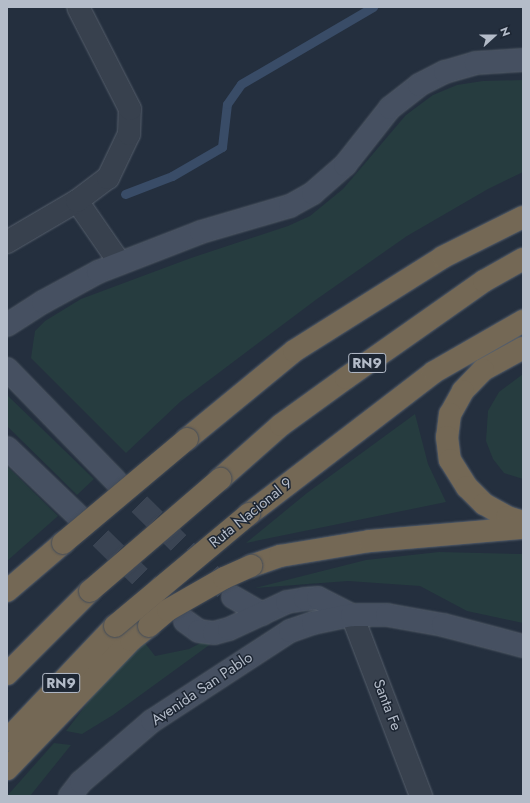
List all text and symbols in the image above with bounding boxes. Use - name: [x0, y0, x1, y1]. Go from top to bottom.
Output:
- north arrow: [474, 16, 514, 56]
- text: N: [496, 25, 514, 39]
- road number: RN9: [348, 351, 386, 375]
- street label: Ruta Nacional 9: [206, 474, 296, 552]
- street label: Avenida San Pablo: [148, 648, 256, 730]
- road number: RN9: [42, 671, 80, 695]
- street label: Santa Fe: [369, 677, 405, 733]

